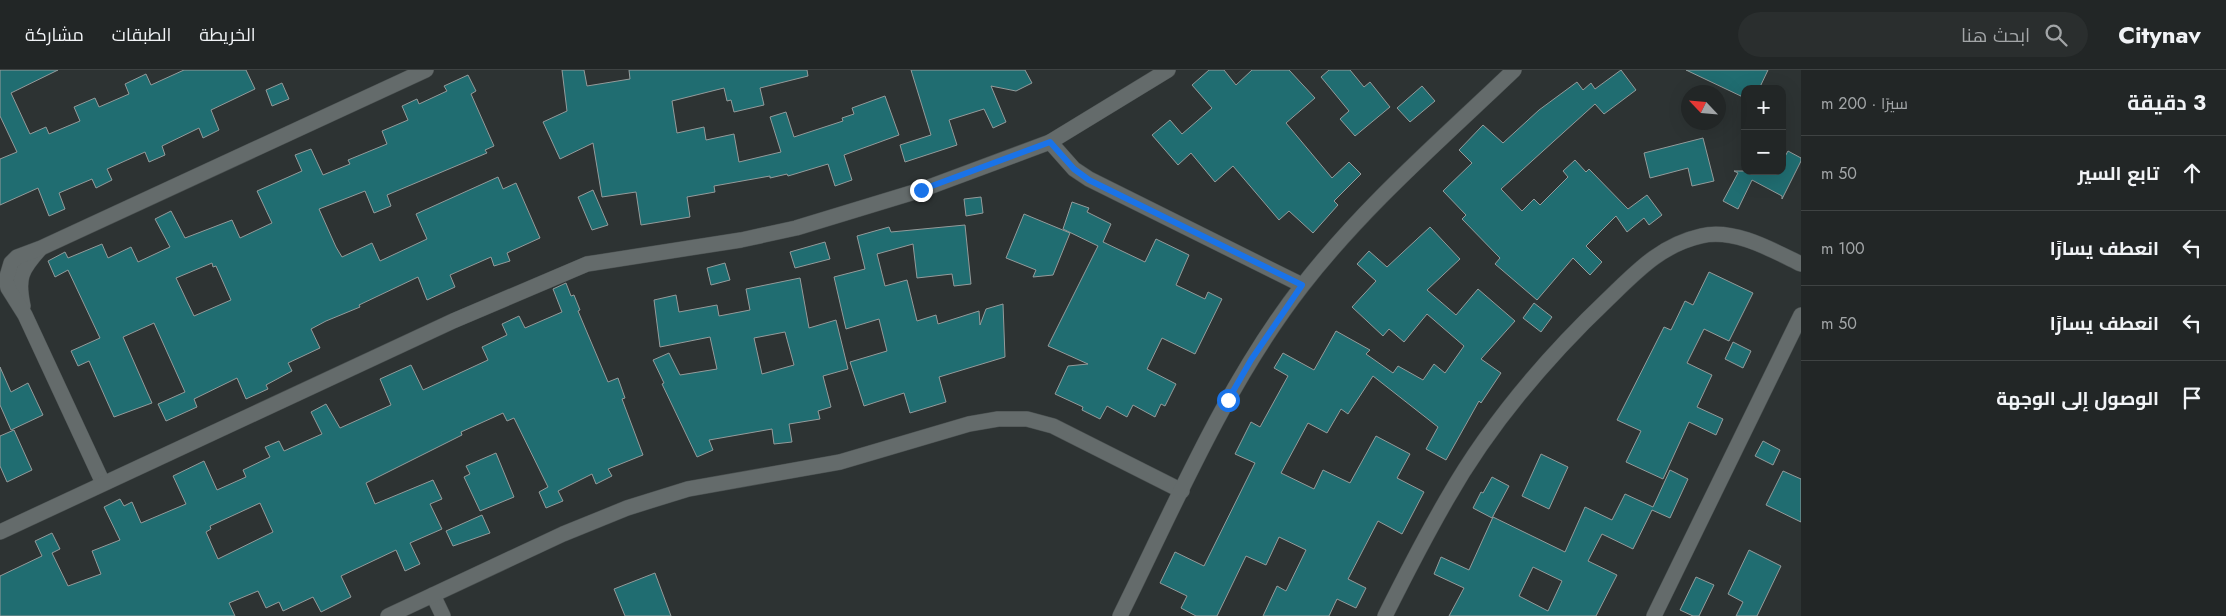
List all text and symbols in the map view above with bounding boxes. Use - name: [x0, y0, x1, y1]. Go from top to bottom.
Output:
- search box: [1738, 12, 2088, 57]
- text: Citynav: [2118, 17, 2201, 52]
- icon: search: [2042, 21, 2070, 49]
- text: مشاركة: [25, 22, 84, 48]
- text: الطبقات: [112, 22, 171, 48]
- text: الخريطة: [199, 22, 256, 48]
- text: ابحث هنا: [1961, 22, 2030, 49]
- north arrow: [1681, 85, 1726, 130]
- map controls: [1741, 85, 1786, 175]
- button: +: [1741, 85, 1786, 130]
- text: 3 دقيقة: [2127, 88, 2206, 118]
- text: سيرًا · 200 m: [1821, 92, 1908, 115]
- button: −: [1741, 130, 1786, 175]
- icon: ahead: [2178, 159, 2206, 187]
- text: تابع السير: [2078, 160, 2159, 187]
- text: 50 m: [1821, 162, 1857, 185]
- route end: [910, 179, 933, 202]
- icon: left: [2178, 234, 2206, 262]
- text: انعطف يسارًا: [2050, 235, 2159, 262]
- text: 100 m: [1821, 237, 1865, 260]
- icon: left: [2178, 309, 2206, 337]
- text: انعطف يسارًا: [2050, 310, 2159, 337]
- text: 50 m: [1821, 312, 1857, 335]
- icon: arrive: [2178, 384, 2206, 412]
- text: الوصول إلى الوجهة: [1996, 385, 2159, 412]
- route start: [1217, 389, 1240, 412]

